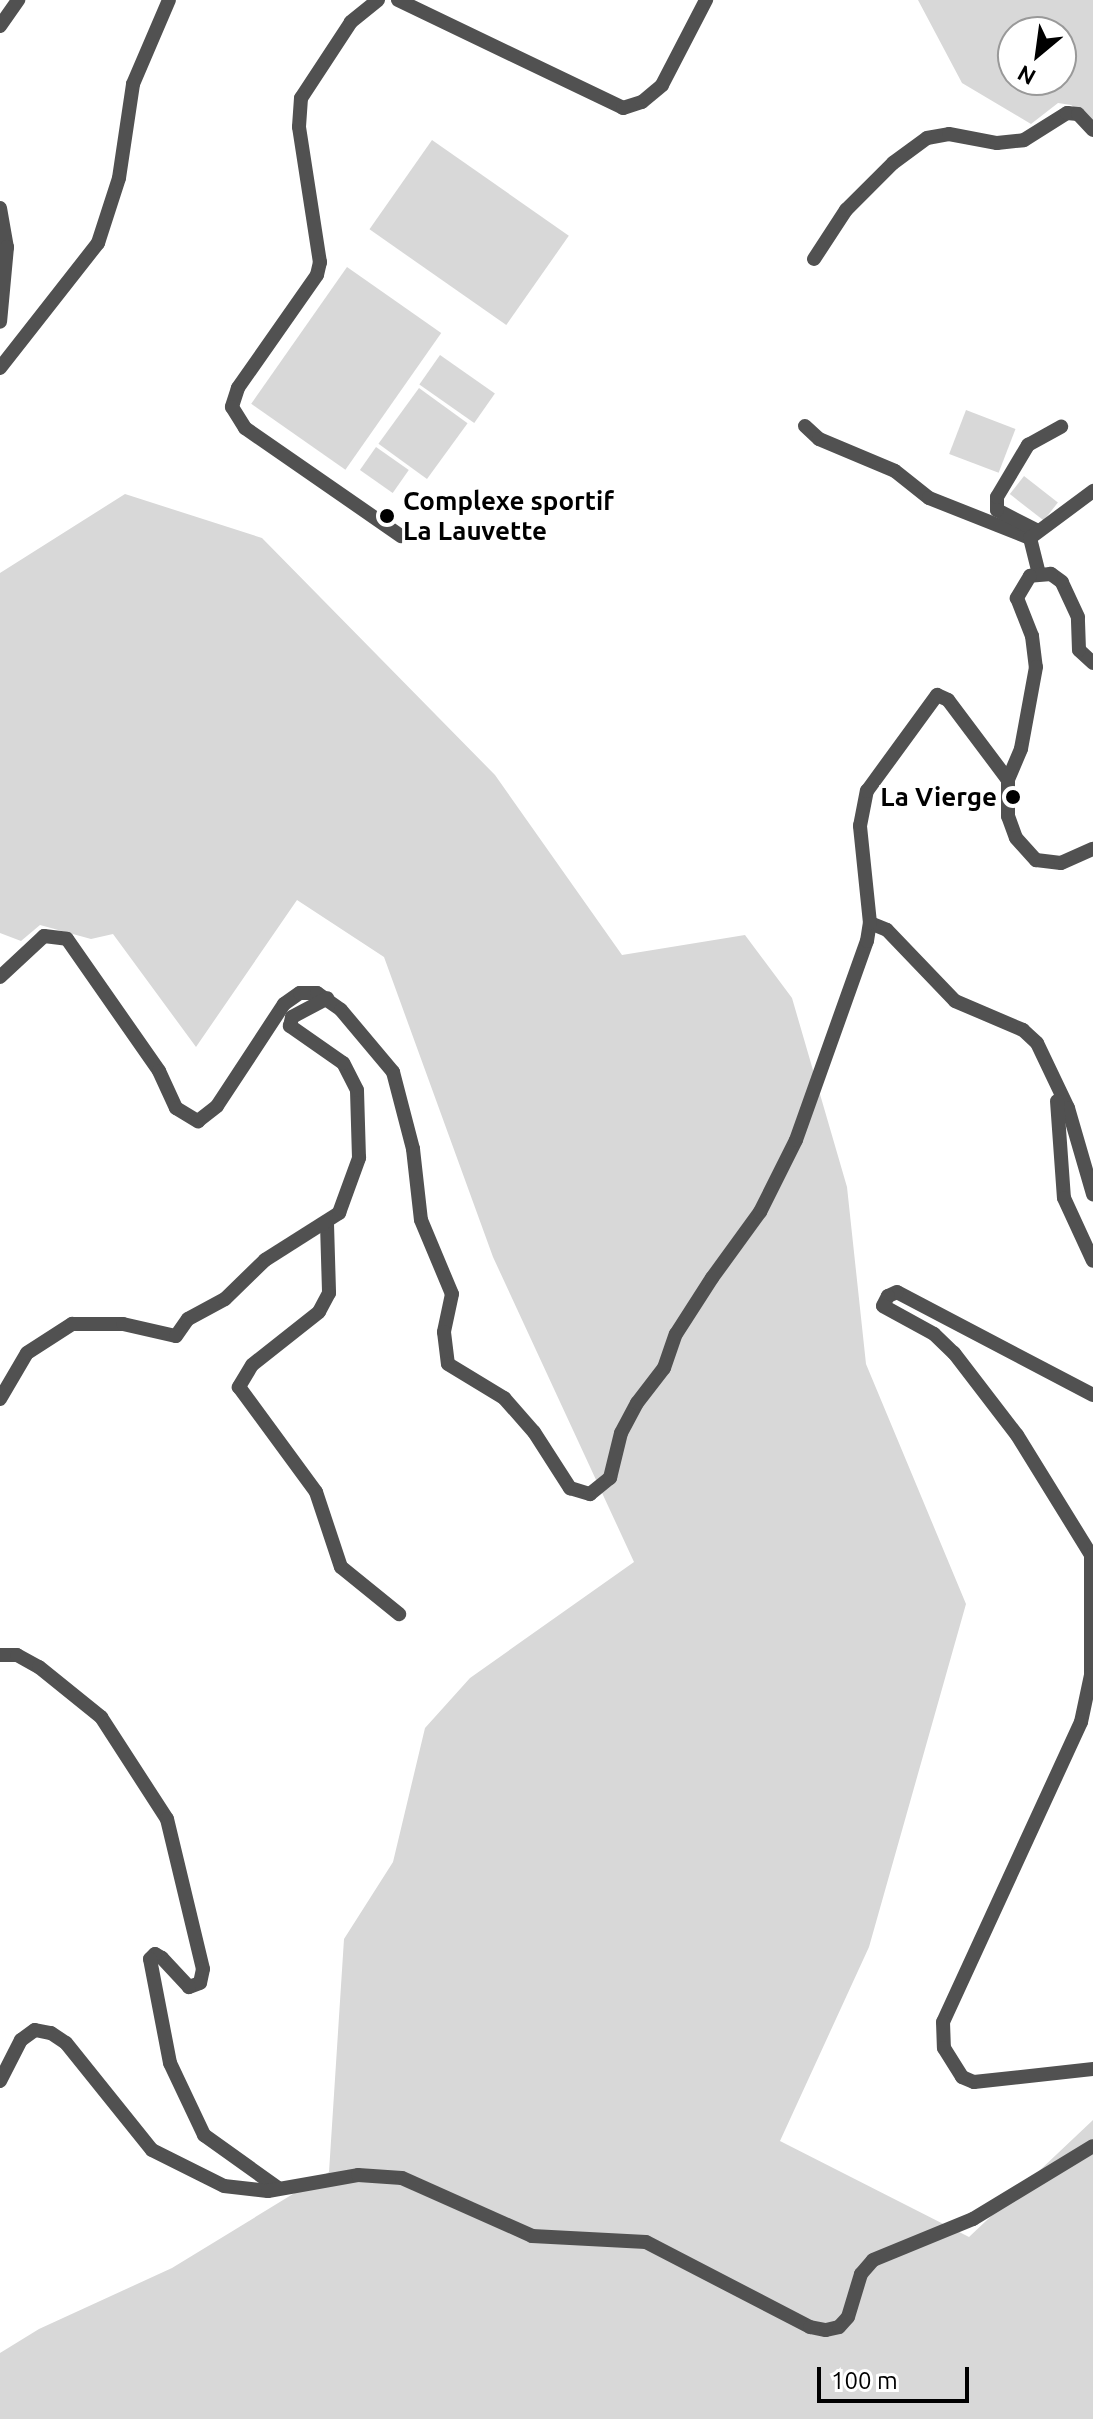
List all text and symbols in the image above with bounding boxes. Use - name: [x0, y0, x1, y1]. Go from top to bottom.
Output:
- north arrow: [997, 16, 1077, 96]
- text: N: [1013, 61, 1039, 91]
- place label: Complexe sportif La Lauvette: [403, 485, 614, 546]
- marker: Complexe sportif La Lauvette: [378, 507, 396, 525]
- place label: La Vierge: [880, 781, 997, 813]
- marker: La Vierge: [1004, 788, 1022, 806]
- scale bar: [821, 2351, 973, 2401]
- text: 100 m: [831, 2367, 898, 2394]

